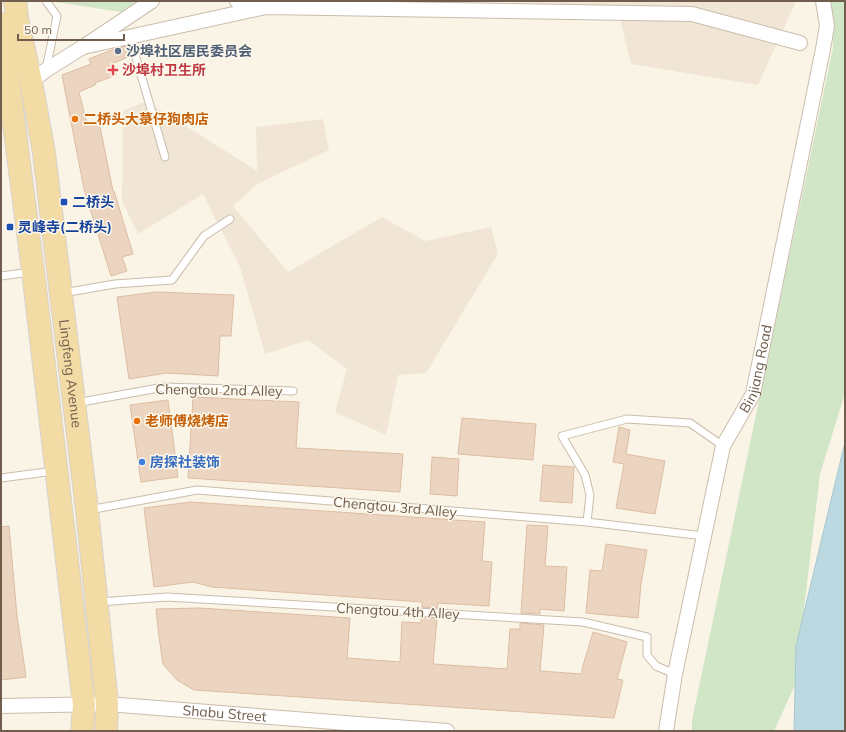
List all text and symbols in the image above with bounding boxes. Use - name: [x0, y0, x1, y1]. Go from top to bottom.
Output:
- scale bar: [18, 16, 124, 42]
- text: 50 m: [24, 22, 52, 37]
- place label: 沙埠社区居民委员会: [126, 42, 252, 60]
- marker: 沙埠社区居民委员会: [113, 46, 123, 56]
- place label: 沙埠村卫生所: [122, 61, 206, 79]
- marker: 沙埠村卫生所: [107, 64, 119, 76]
- place label: 二桥头大菉仔狗肉店: [83, 110, 209, 128]
- marker: 二桥头大菉仔狗肉店: [70, 114, 80, 124]
- place label: 二桥头: [72, 193, 114, 211]
- marker: 二桥头: [59, 197, 69, 207]
- place label: 灵峰寺(二桥头): [18, 218, 112, 236]
- marker: 灵峰寺(二桥头): [5, 222, 15, 232]
- street label: Lingfeng Avenue: [55, 318, 86, 429]
- street label: Binjiang Road: [735, 323, 776, 416]
- street label: Chengtou 2nd Alley: [155, 380, 283, 400]
- place label: 老师傅烧烤店: [145, 412, 229, 430]
- marker: 老师傅烧烤店: [132, 416, 142, 426]
- place label: 房探社装饰: [150, 453, 220, 471]
- marker: 房探社装饰: [137, 457, 147, 467]
- street label: Chengtou 3rd Alley: [332, 493, 458, 521]
- street label: Chengtou 4th Alley: [336, 599, 461, 623]
- street label: Shabu Street: [182, 701, 267, 726]

